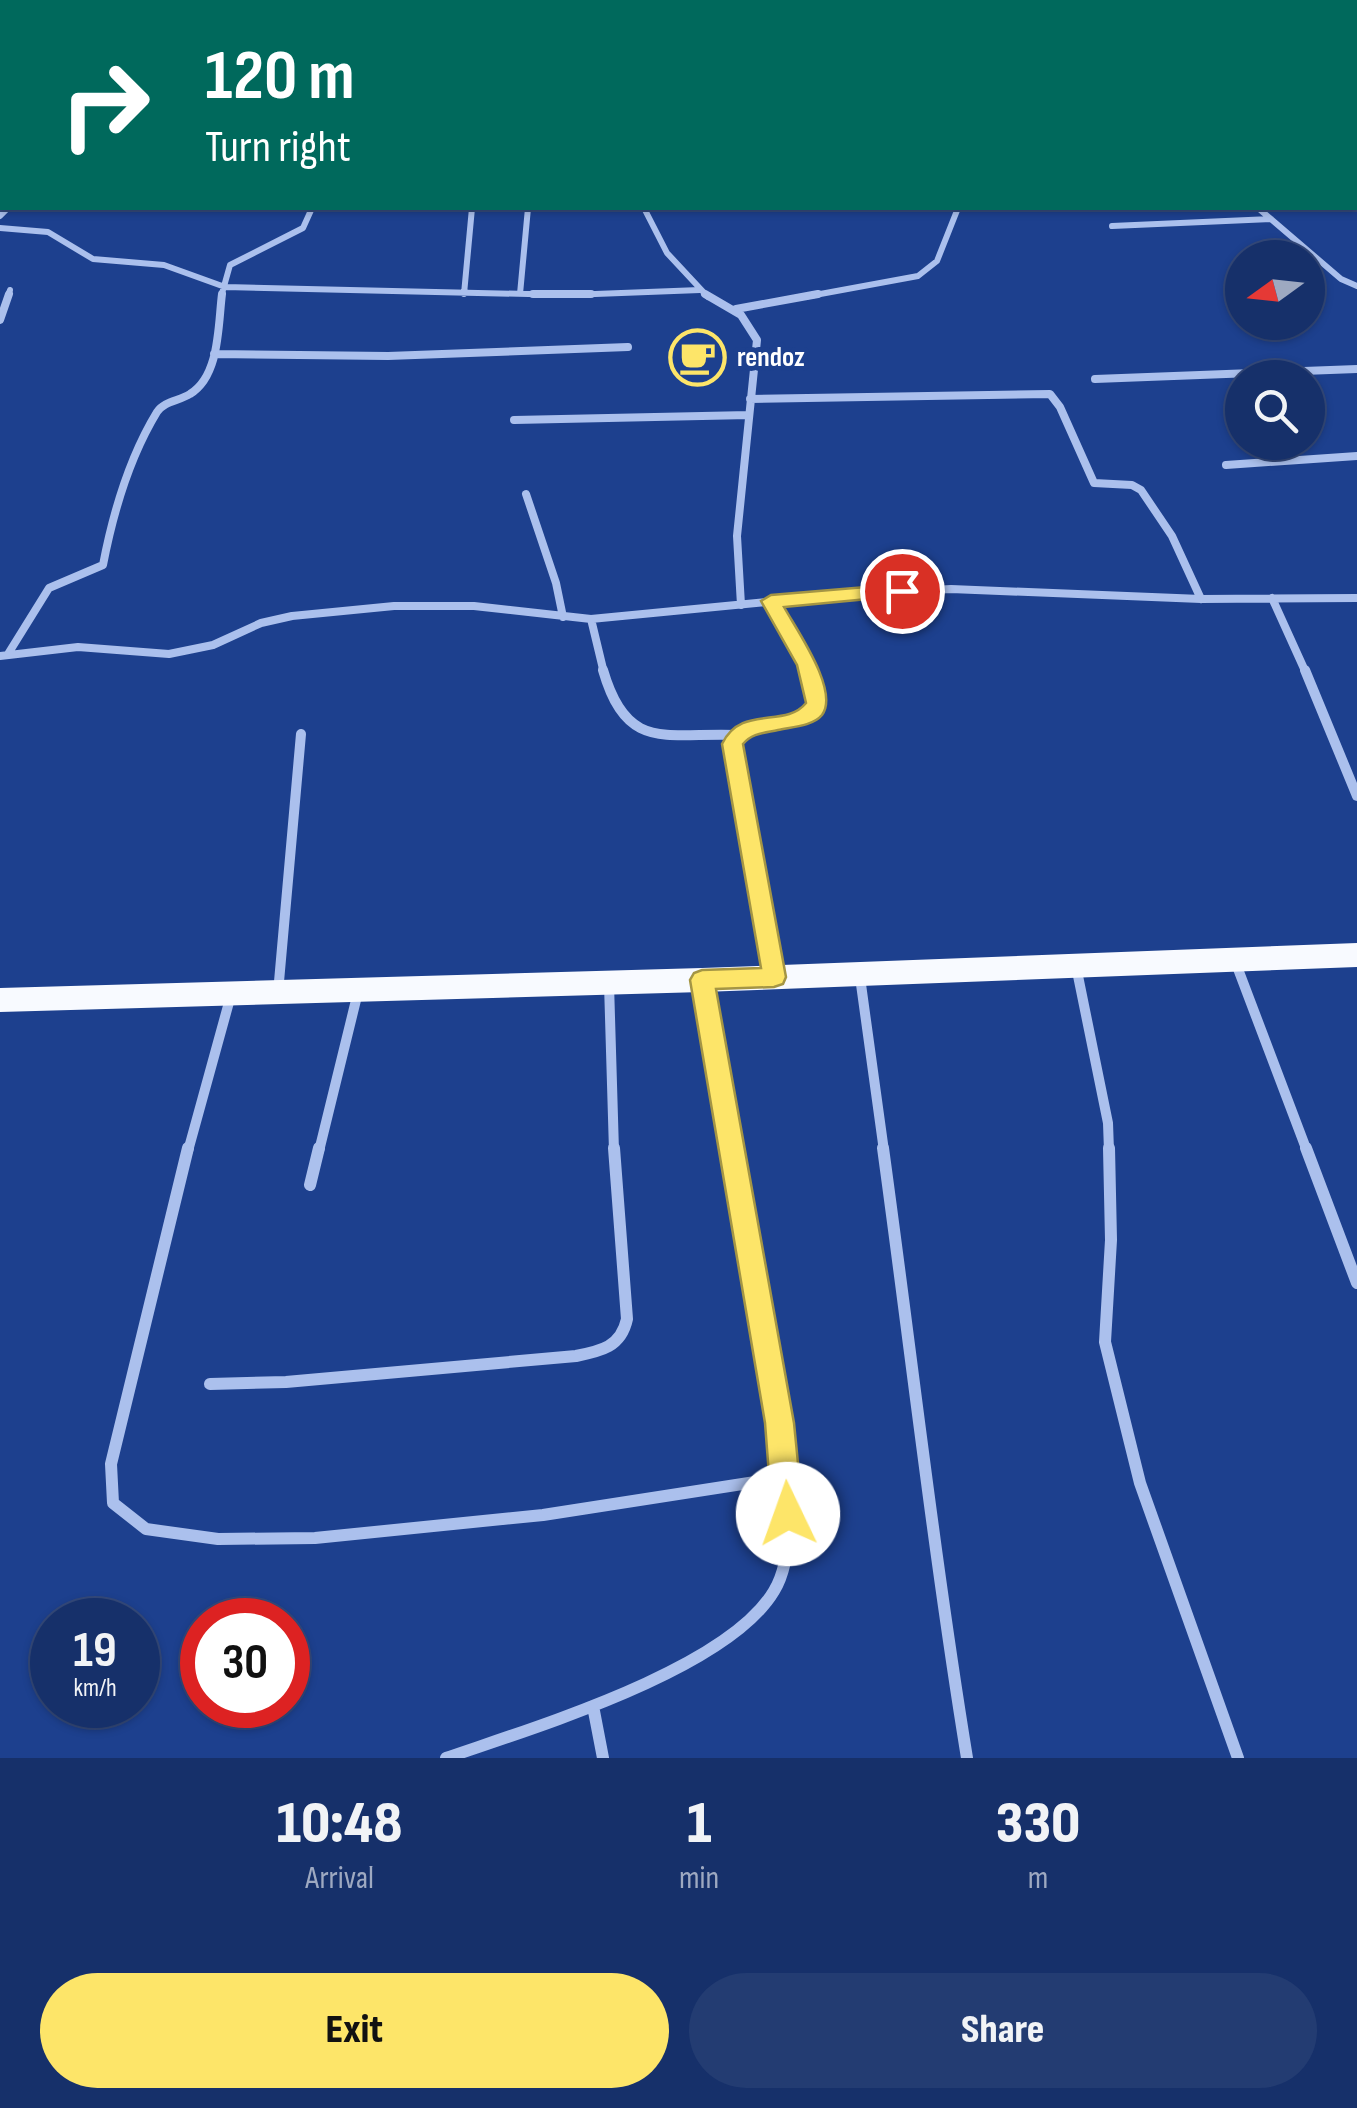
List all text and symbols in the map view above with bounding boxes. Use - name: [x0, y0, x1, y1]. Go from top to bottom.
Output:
- text: 120 m: [205, 35, 355, 119]
- icon: right: [40, 40, 170, 170]
- text: Turn right: [205, 120, 351, 175]
- north arrow: [1225, 240, 1325, 340]
- map controls: [1225, 240, 1325, 460]
- cafe icon: rendoz: [668, 327, 728, 387]
- place label: rendoz: [737, 341, 805, 374]
- button: search: [1225, 360, 1325, 460]
- pin: [860, 549, 945, 634]
- icon: arrive: [875, 564, 930, 619]
- position arrow: [736, 1462, 840, 1566]
- speed limit sign: 30: [180, 1598, 310, 1728]
- text: 19: [73, 1621, 117, 1681]
- text: km/h: [73, 1673, 117, 1704]
- text: 10:48: [276, 1788, 403, 1860]
- text: 1: [687, 1788, 711, 1860]
- text: 330: [996, 1788, 1081, 1860]
- text: Arrival: [305, 1859, 374, 1898]
- text: min: [679, 1859, 719, 1898]
- text: m: [1028, 1859, 1048, 1898]
- button: Exit: [40, 1973, 669, 2088]
- button: Share: [689, 1973, 1317, 2088]

